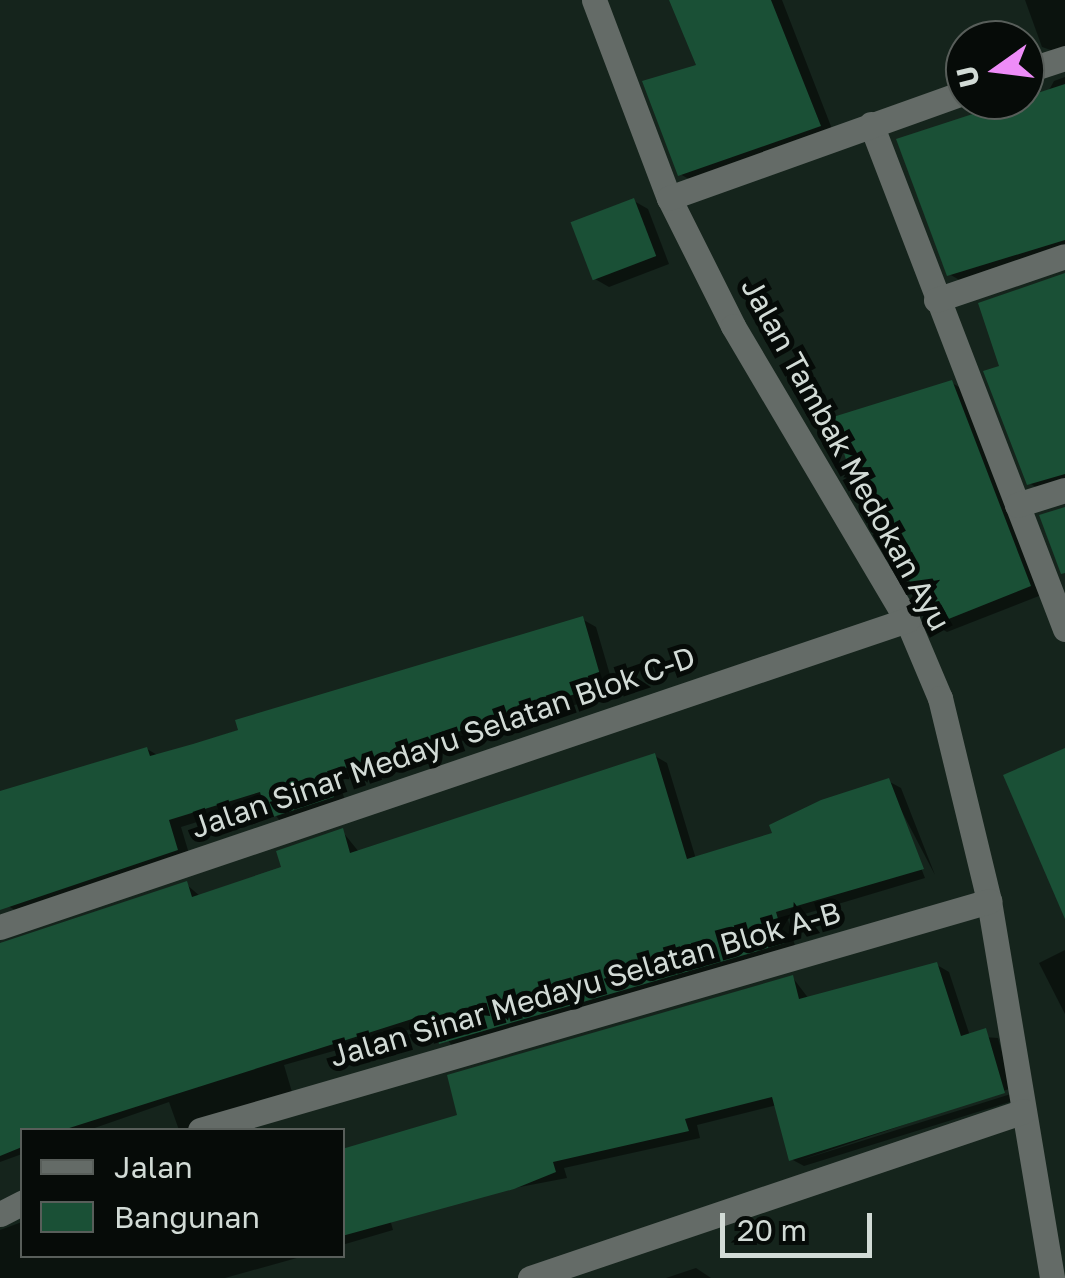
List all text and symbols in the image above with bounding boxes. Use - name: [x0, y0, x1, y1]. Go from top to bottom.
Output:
- north arrow: [945, 20, 1045, 120]
- text: U: [949, 63, 986, 91]
- street label: Jalan Tambak Medokan Ayu: [734, 271, 958, 637]
- street label: Jalan Sinar Medayu Selatan Blok C-D: [186, 639, 700, 845]
- street label: Jalan Sinar Medayu Selatan Blok A-B: [326, 894, 844, 1074]
- legend: [20, 1128, 345, 1258]
- text: Jalan: [114, 1149, 193, 1185]
- scale bar: [725, 1193, 878, 1255]
- text: Bangunan: [114, 1199, 260, 1235]
- text: 20 m: [737, 1212, 807, 1248]

